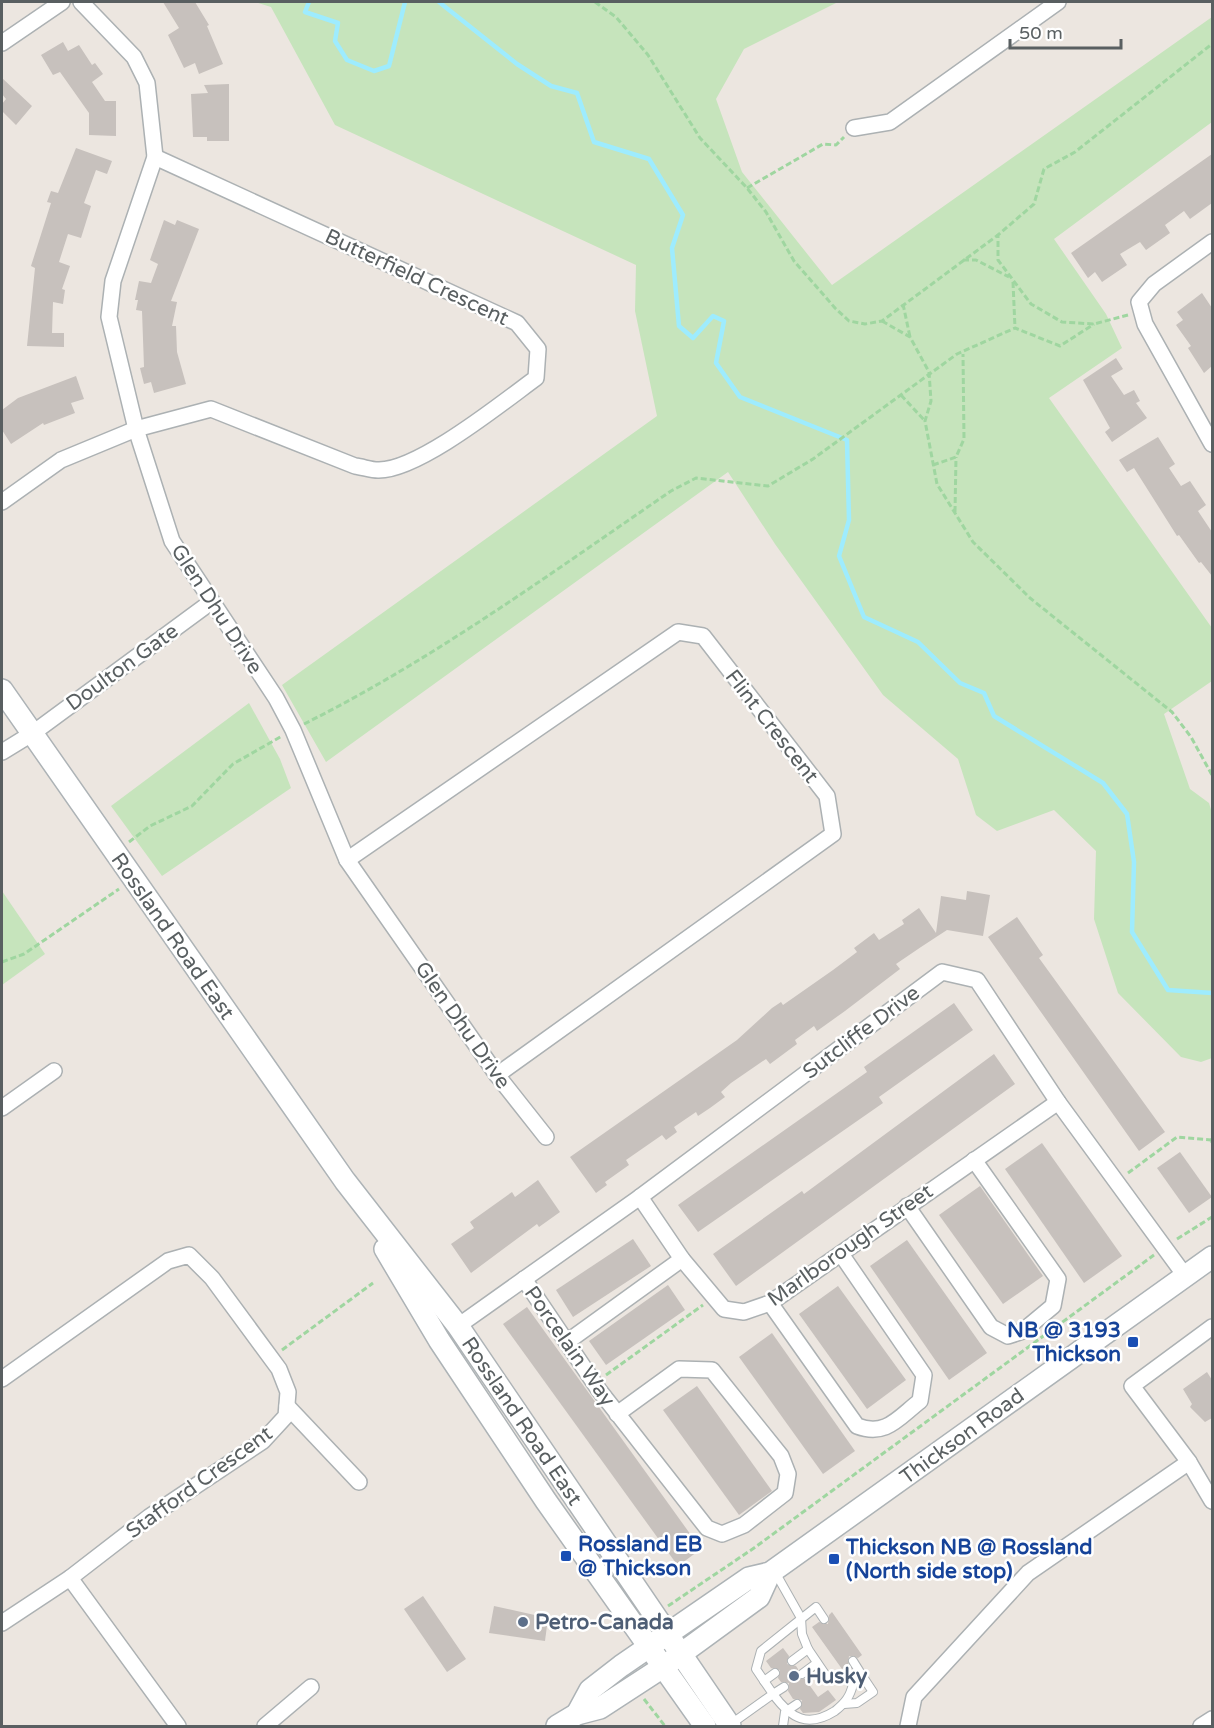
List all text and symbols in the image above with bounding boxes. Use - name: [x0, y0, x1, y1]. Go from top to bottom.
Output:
- scale bar: [1010, 12, 1121, 50]
- text: 50 m: [1019, 22, 1063, 44]
- street label: Butterfield Crescent: [321, 224, 513, 331]
- street label: Glen Dhu Drive: [165, 540, 268, 679]
- street label: Doulton Gate: [61, 618, 183, 716]
- street label: Flint Crescent: [720, 665, 824, 788]
- street label: Rossland Road East: [106, 848, 240, 1024]
- street label: Glen Dhu Drive: [409, 957, 516, 1094]
- street label: Sutcliffe Drive: [798, 980, 925, 1084]
- street label: Marlborough Street: [763, 1179, 938, 1312]
- street label: Porcelain Way: [519, 1281, 620, 1411]
- place label: NB @ 3193 Thickson: [1007, 1318, 1121, 1367]
- street label: Rossland Road East: [456, 1332, 587, 1510]
- marker: NB @ 3193 Thickson: [1126, 1335, 1140, 1349]
- street label: Thickson Road: [895, 1383, 1029, 1490]
- street label: Stafford Crescent: [121, 1421, 277, 1544]
- place label: Rossland EB @ Thickson: [578, 1532, 702, 1581]
- place label: Thickson NB @ Rossland (North side stop): [845, 1535, 1092, 1584]
- marker: Rossland EB @ Thickson: [559, 1549, 573, 1563]
- marker: Thickson NB @ Rossland (North side stop): [827, 1552, 841, 1566]
- place label: Petro-Canada: [535, 1610, 674, 1635]
- marker: Petro-Canada: [516, 1615, 530, 1629]
- place label: Husky: [806, 1664, 868, 1689]
- marker: Husky: [787, 1669, 801, 1683]

